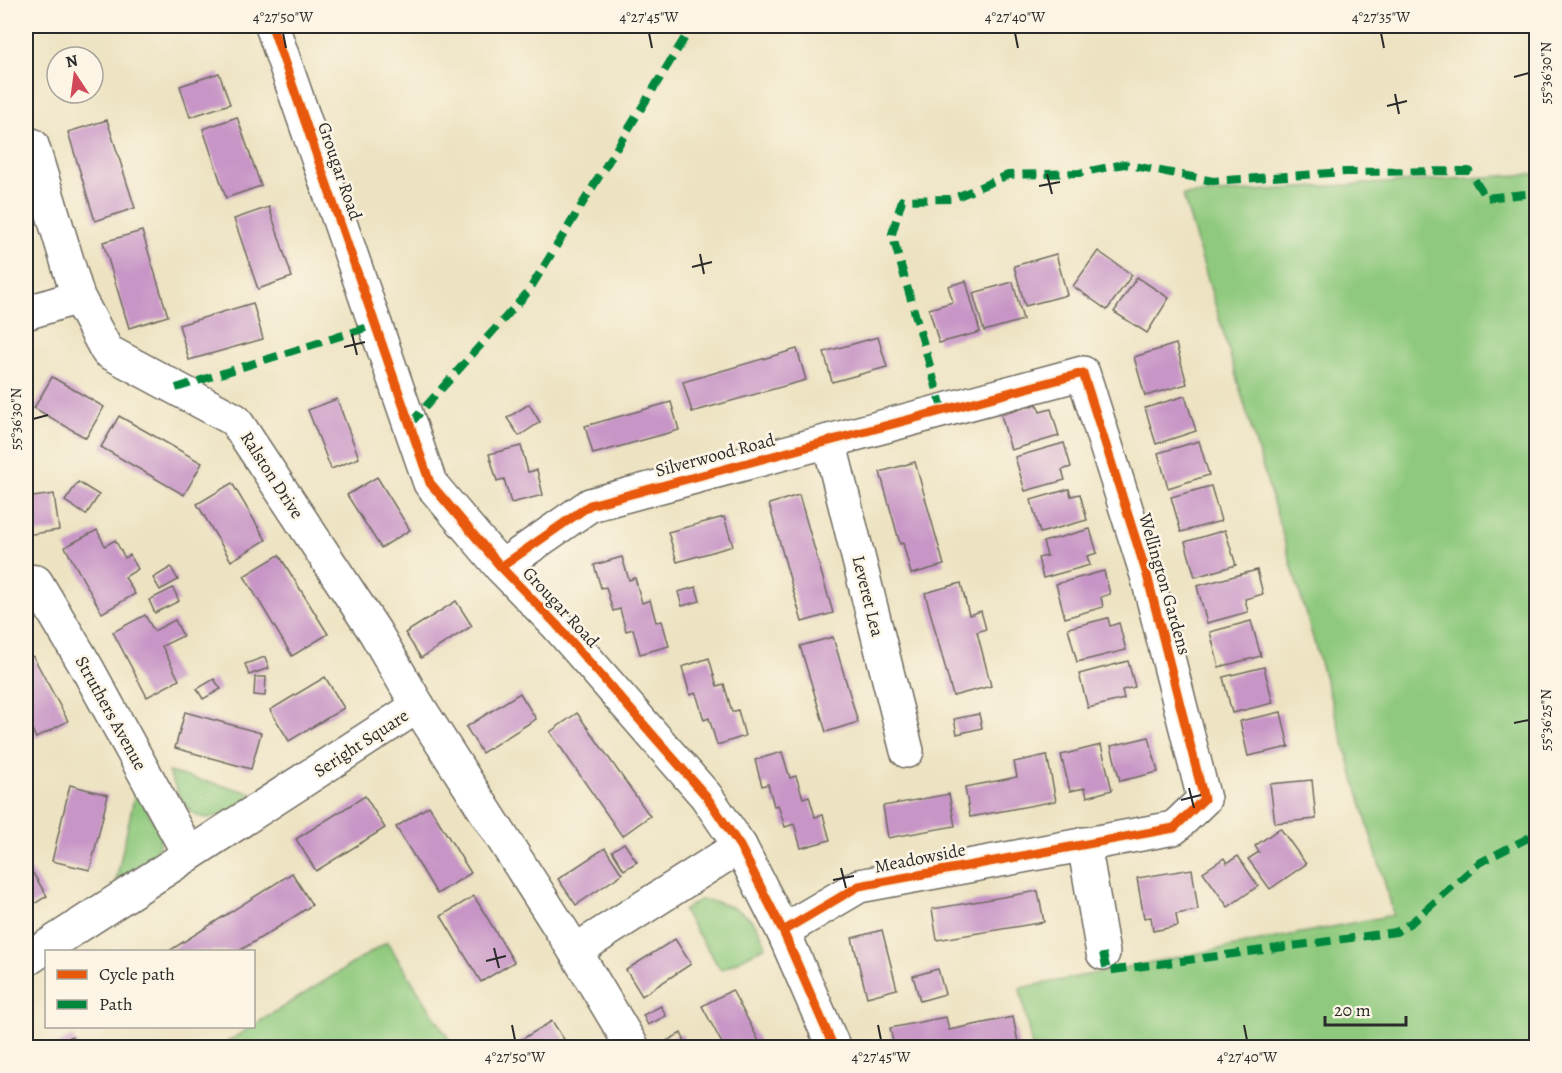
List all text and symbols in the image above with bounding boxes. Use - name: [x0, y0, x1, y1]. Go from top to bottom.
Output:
- text: 4°27'50"W: [253, 7, 313, 27]
- text: 4°27'45"W: [619, 7, 679, 27]
- text: 4°27'40"W: [985, 7, 1045, 27]
- text: 4°27'35"W: [1352, 7, 1410, 27]
- text: 55°36'30"N: [1536, 41, 1556, 104]
- north arrow: [45, 45, 105, 105]
- text: N: [64, 49, 80, 73]
- street label: Grougar Road: [312, 119, 368, 224]
- text: 55°36'30"N: [6, 387, 26, 450]
- street label: Ralston Drive: [235, 427, 309, 523]
- street label: Silverwood Road: [653, 427, 778, 482]
- street label: Wellington Gardens: [1133, 509, 1197, 658]
- street label: Leveret Lea: [846, 553, 890, 640]
- street label: Grougar Road: [517, 561, 605, 653]
- street label: Struthers Avenue: [70, 652, 152, 774]
- text: 55°36'25"N: [1536, 689, 1556, 751]
- street label: Seright Square: [309, 703, 413, 783]
- street label: Meadowside: [872, 837, 968, 879]
- legend: [45, 950, 255, 1028]
- text: Cycle path: [99, 962, 175, 986]
- scale bar: [1325, 989, 1406, 1027]
- text: Path: [99, 992, 133, 1016]
- text: 20 m: [1334, 998, 1371, 1022]
- text: 4°27'50"W: [485, 1047, 545, 1067]
- text: 4°27'45"W: [851, 1047, 911, 1067]
- text: 4°27'40"W: [1217, 1047, 1277, 1067]

